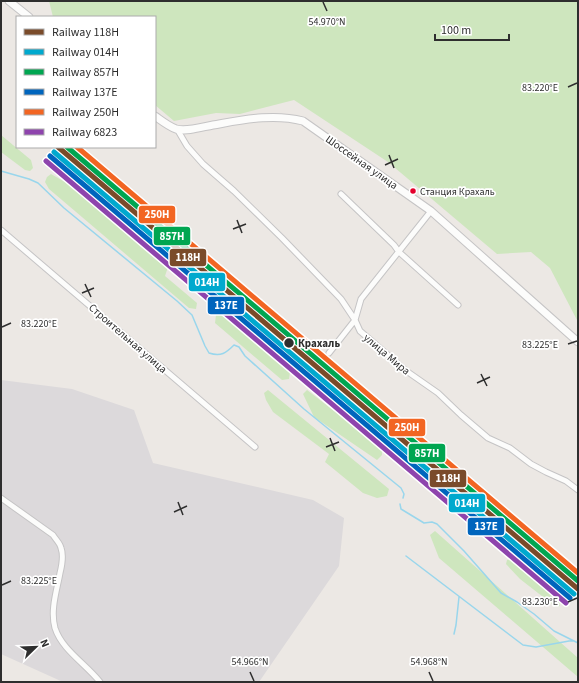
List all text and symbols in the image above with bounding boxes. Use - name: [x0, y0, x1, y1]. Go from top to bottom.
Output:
- text: 54.970°N: [308, 15, 346, 29]
- legend: [16, 16, 156, 148]
- scale bar: [435, 16, 509, 42]
- text: 100 m: [441, 22, 471, 39]
- text: Railway 118Н: [52, 24, 119, 41]
- text: Railway 014Н: [52, 44, 119, 61]
- text: Railway 857Н: [52, 64, 119, 81]
- text: 83.220°E: [522, 81, 558, 95]
- text: Railway 137Е: [52, 84, 118, 101]
- text: Railway 250Н: [52, 104, 119, 121]
- text: Railway 6823: [52, 124, 117, 141]
- street label: Шоссейная улица: [322, 132, 401, 193]
- place label: Станция Крахаль: [420, 185, 495, 199]
- marker: Станция Крахаль: [408, 186, 418, 196]
- line badge: 250Н: [138, 205, 176, 224]
- text: 250Н: [145, 207, 169, 222]
- line badge: 857Н: [153, 226, 191, 246]
- text: 857Н: [160, 229, 184, 244]
- line badge: 118Н: [169, 248, 207, 267]
- text: 118Н: [176, 250, 200, 265]
- line badge: 014Н: [188, 272, 226, 292]
- text: 014Н: [195, 275, 219, 290]
- line badge: 137Е: [207, 296, 245, 315]
- text: 137Е: [214, 298, 238, 313]
- street label: Строительная улица: [85, 300, 170, 377]
- text: 83.220°E: [21, 317, 57, 331]
- street label: улица Мира: [360, 330, 413, 378]
- marker: Крахаль: [282, 336, 296, 350]
- place label: Крахаль: [298, 336, 340, 351]
- text: 83.225°E: [522, 338, 558, 352]
- line badge: 250Н: [388, 418, 426, 437]
- text: 250Н: [395, 420, 419, 435]
- line badge: 857Н: [408, 443, 446, 463]
- text: 857Н: [415, 446, 439, 461]
- line badge: 118Н: [429, 469, 467, 488]
- text: 118Н: [436, 471, 460, 486]
- line badge: 014Н: [448, 493, 486, 513]
- text: 014Н: [455, 496, 479, 511]
- line badge: 137Е: [467, 517, 505, 536]
- text: 137Е: [474, 519, 498, 534]
- text: 83.225°E: [21, 574, 57, 588]
- text: 83.230°E: [522, 595, 558, 609]
- north arrow: [16, 627, 56, 667]
- text: N: [36, 637, 53, 650]
- text: 54.966°N: [231, 655, 269, 669]
- text: 54.968°N: [410, 655, 448, 669]

